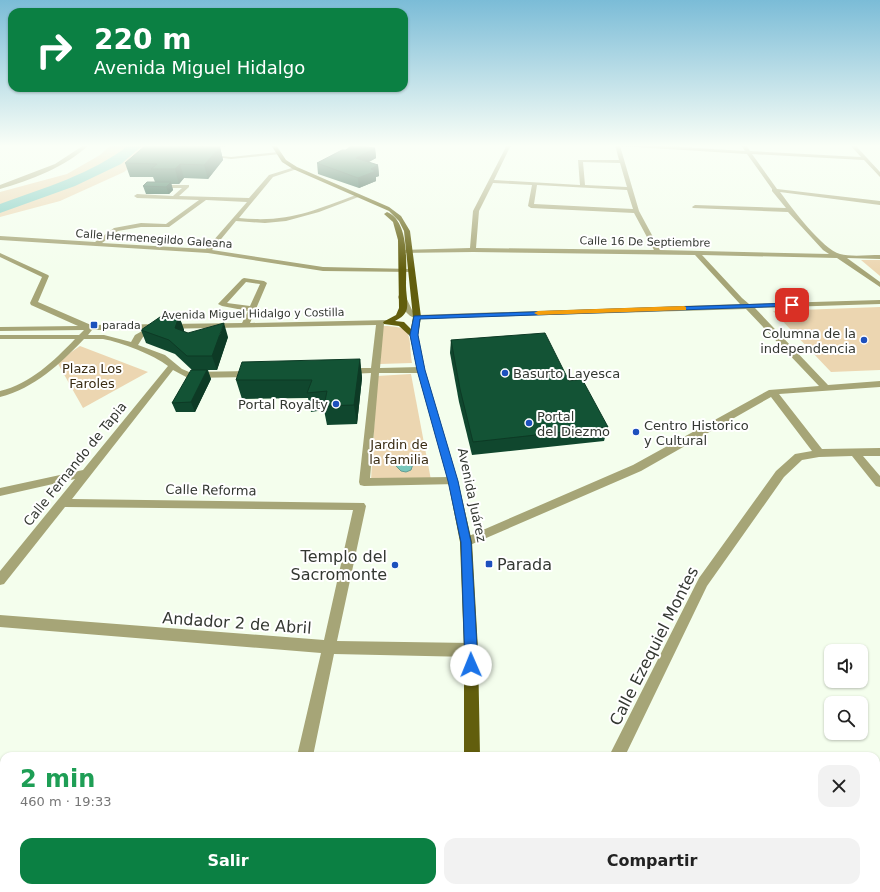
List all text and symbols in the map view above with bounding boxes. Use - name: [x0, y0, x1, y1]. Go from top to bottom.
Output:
- text: 220 m: [94, 23, 191, 56]
- icon: right: [28, 24, 80, 76]
- text: Avenida Miguel Hidalgo: [94, 57, 305, 78]
- street label: Calle Hermenegildo Galeana: [75, 227, 233, 251]
- street label: Calle 16 De Septiembre: [580, 234, 711, 250]
- pin: [775, 288, 809, 322]
- icon: arrive: [781, 294, 803, 316]
- street label: Avenida Miguel Hidalgo y Costilla: [161, 306, 345, 322]
- place label: parada: [102, 319, 141, 332]
- marker: parada: [89, 320, 99, 330]
- place label: Columna de la independencia: [760, 326, 856, 356]
- marker: Columna de la independencia: [859, 335, 869, 345]
- park label: Plaza Los Faroles: [62, 361, 122, 391]
- place label: Basurto Layesca: [513, 366, 620, 381]
- marker: Basurto Layesca: [500, 368, 510, 378]
- place label: Portal Royalty: [238, 397, 328, 412]
- street label: Calle Fernando de Tapia: [20, 399, 130, 529]
- marker: Portal Royalty: [331, 399, 341, 409]
- place label: Portal del Diezmo: [537, 409, 610, 439]
- marker: Portal del Diezmo: [524, 418, 534, 428]
- place label: Centro Historico y Cultural: [644, 418, 749, 448]
- marker: Centro Historico y Cultural: [631, 427, 641, 437]
- park label: Jardin de la familia: [369, 437, 429, 467]
- street label: Avenida Juárez: [455, 447, 489, 544]
- street label: Calle Reforma: [165, 482, 257, 498]
- place label: Templo del Sacromonte: [291, 547, 387, 584]
- place label: Parada: [497, 555, 552, 574]
- marker: Parada: [484, 559, 494, 569]
- marker: Templo del Sacromonte: [390, 560, 400, 570]
- street label: Calle Ezequiel Montes: [606, 564, 702, 728]
- street label: Andador 2 de Abril: [162, 608, 312, 638]
- position arrow: [450, 644, 492, 686]
- map controls: [824, 644, 868, 740]
- button: sound: [824, 644, 868, 688]
- button: search: [824, 696, 868, 740]
- text: 2 min: [20, 765, 95, 793]
- button: close: [818, 765, 860, 807]
- text: 460 m · 19:33: [20, 794, 111, 809]
- button: Salir: [20, 838, 436, 884]
- button: Compartir: [444, 838, 860, 884]

